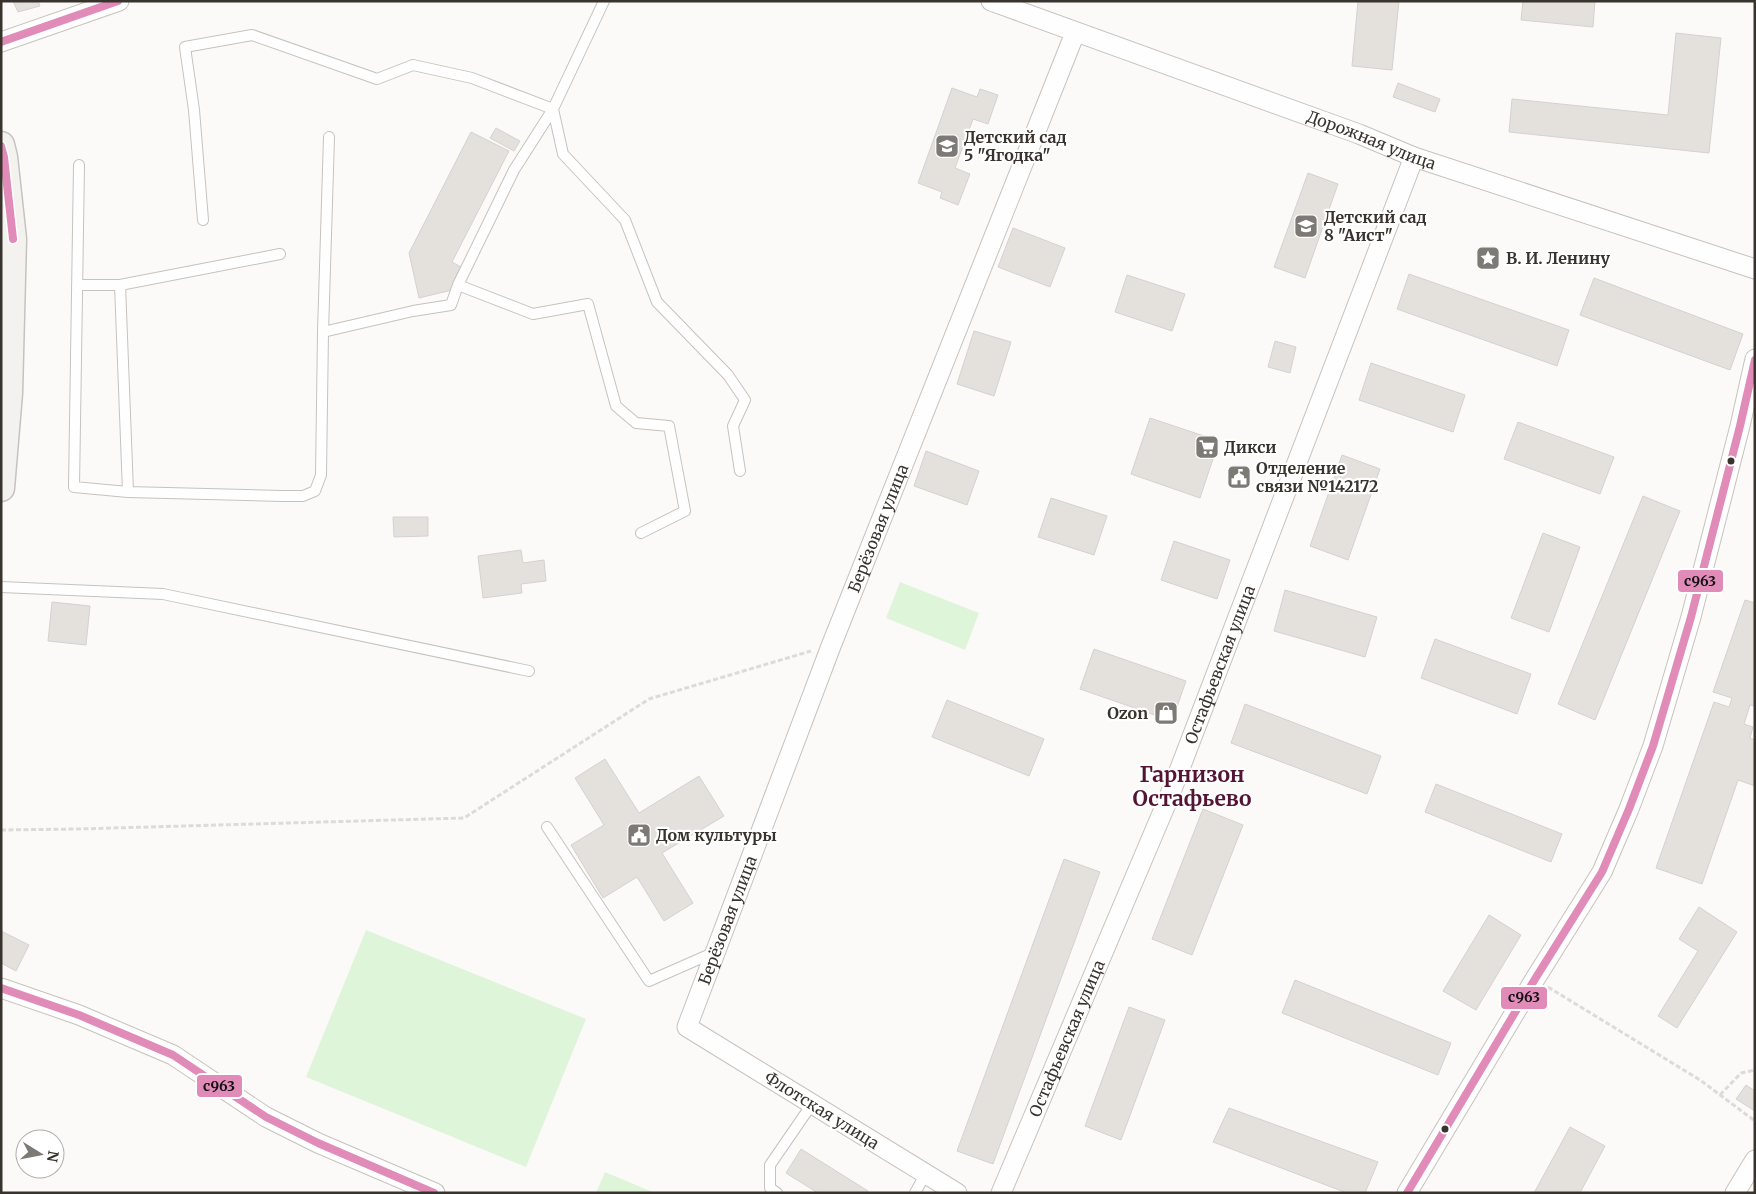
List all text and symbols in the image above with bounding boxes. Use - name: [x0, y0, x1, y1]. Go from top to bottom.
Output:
- street label: Дорожная улица: [1304, 106, 1439, 174]
- place label: Детский сад 5 "Ягодка": [964, 127, 1067, 165]
- school or university icon: Детский сад 5 "Ягодка": [934, 133, 960, 159]
- place label: Детский сад 8 "Аист": [1324, 207, 1427, 245]
- school or university icon: Детский сад 8 "Аист": [1293, 213, 1319, 239]
- place icon: В. И. Ленину: [1475, 245, 1501, 271]
- place label: В. И. Ленину: [1506, 248, 1610, 268]
- supermarket icon: Дикси: [1194, 434, 1220, 460]
- place label: Дикси: [1224, 437, 1277, 457]
- unlabelled marker: [1726, 456, 1736, 466]
- place label: Отделение связи №142172: [1256, 458, 1378, 496]
- street label: Берёзовая улица: [843, 461, 913, 595]
- public building icon: Отделение связи №142172: [1226, 464, 1252, 490]
- line badge: с963: [1677, 569, 1724, 593]
- text: с963: [1684, 572, 1716, 590]
- street label: Остафьевская улица: [1180, 582, 1259, 747]
- shop icon: Ozon: [1153, 700, 1179, 726]
- place label: Ozon: [1107, 703, 1148, 723]
- district label: Гарнизон Остафьево: [1133, 761, 1251, 812]
- public building icon: Дом культуры: [626, 822, 652, 848]
- place label: Дом культуры: [656, 825, 777, 845]
- street label: Берёзовая улица: [694, 852, 761, 988]
- street label: Остафьевская улица: [1025, 957, 1109, 1120]
- line badge: с963: [1500, 986, 1548, 1010]
- text: с963: [1508, 988, 1540, 1006]
- street label: Флотская улица: [761, 1067, 883, 1153]
- line badge: с963: [196, 1074, 243, 1098]
- text: с963: [203, 1077, 235, 1095]
- unlabelled marker: [1440, 1124, 1450, 1134]
- north arrow: [15, 1129, 65, 1179]
- text: N: [43, 1149, 63, 1163]

